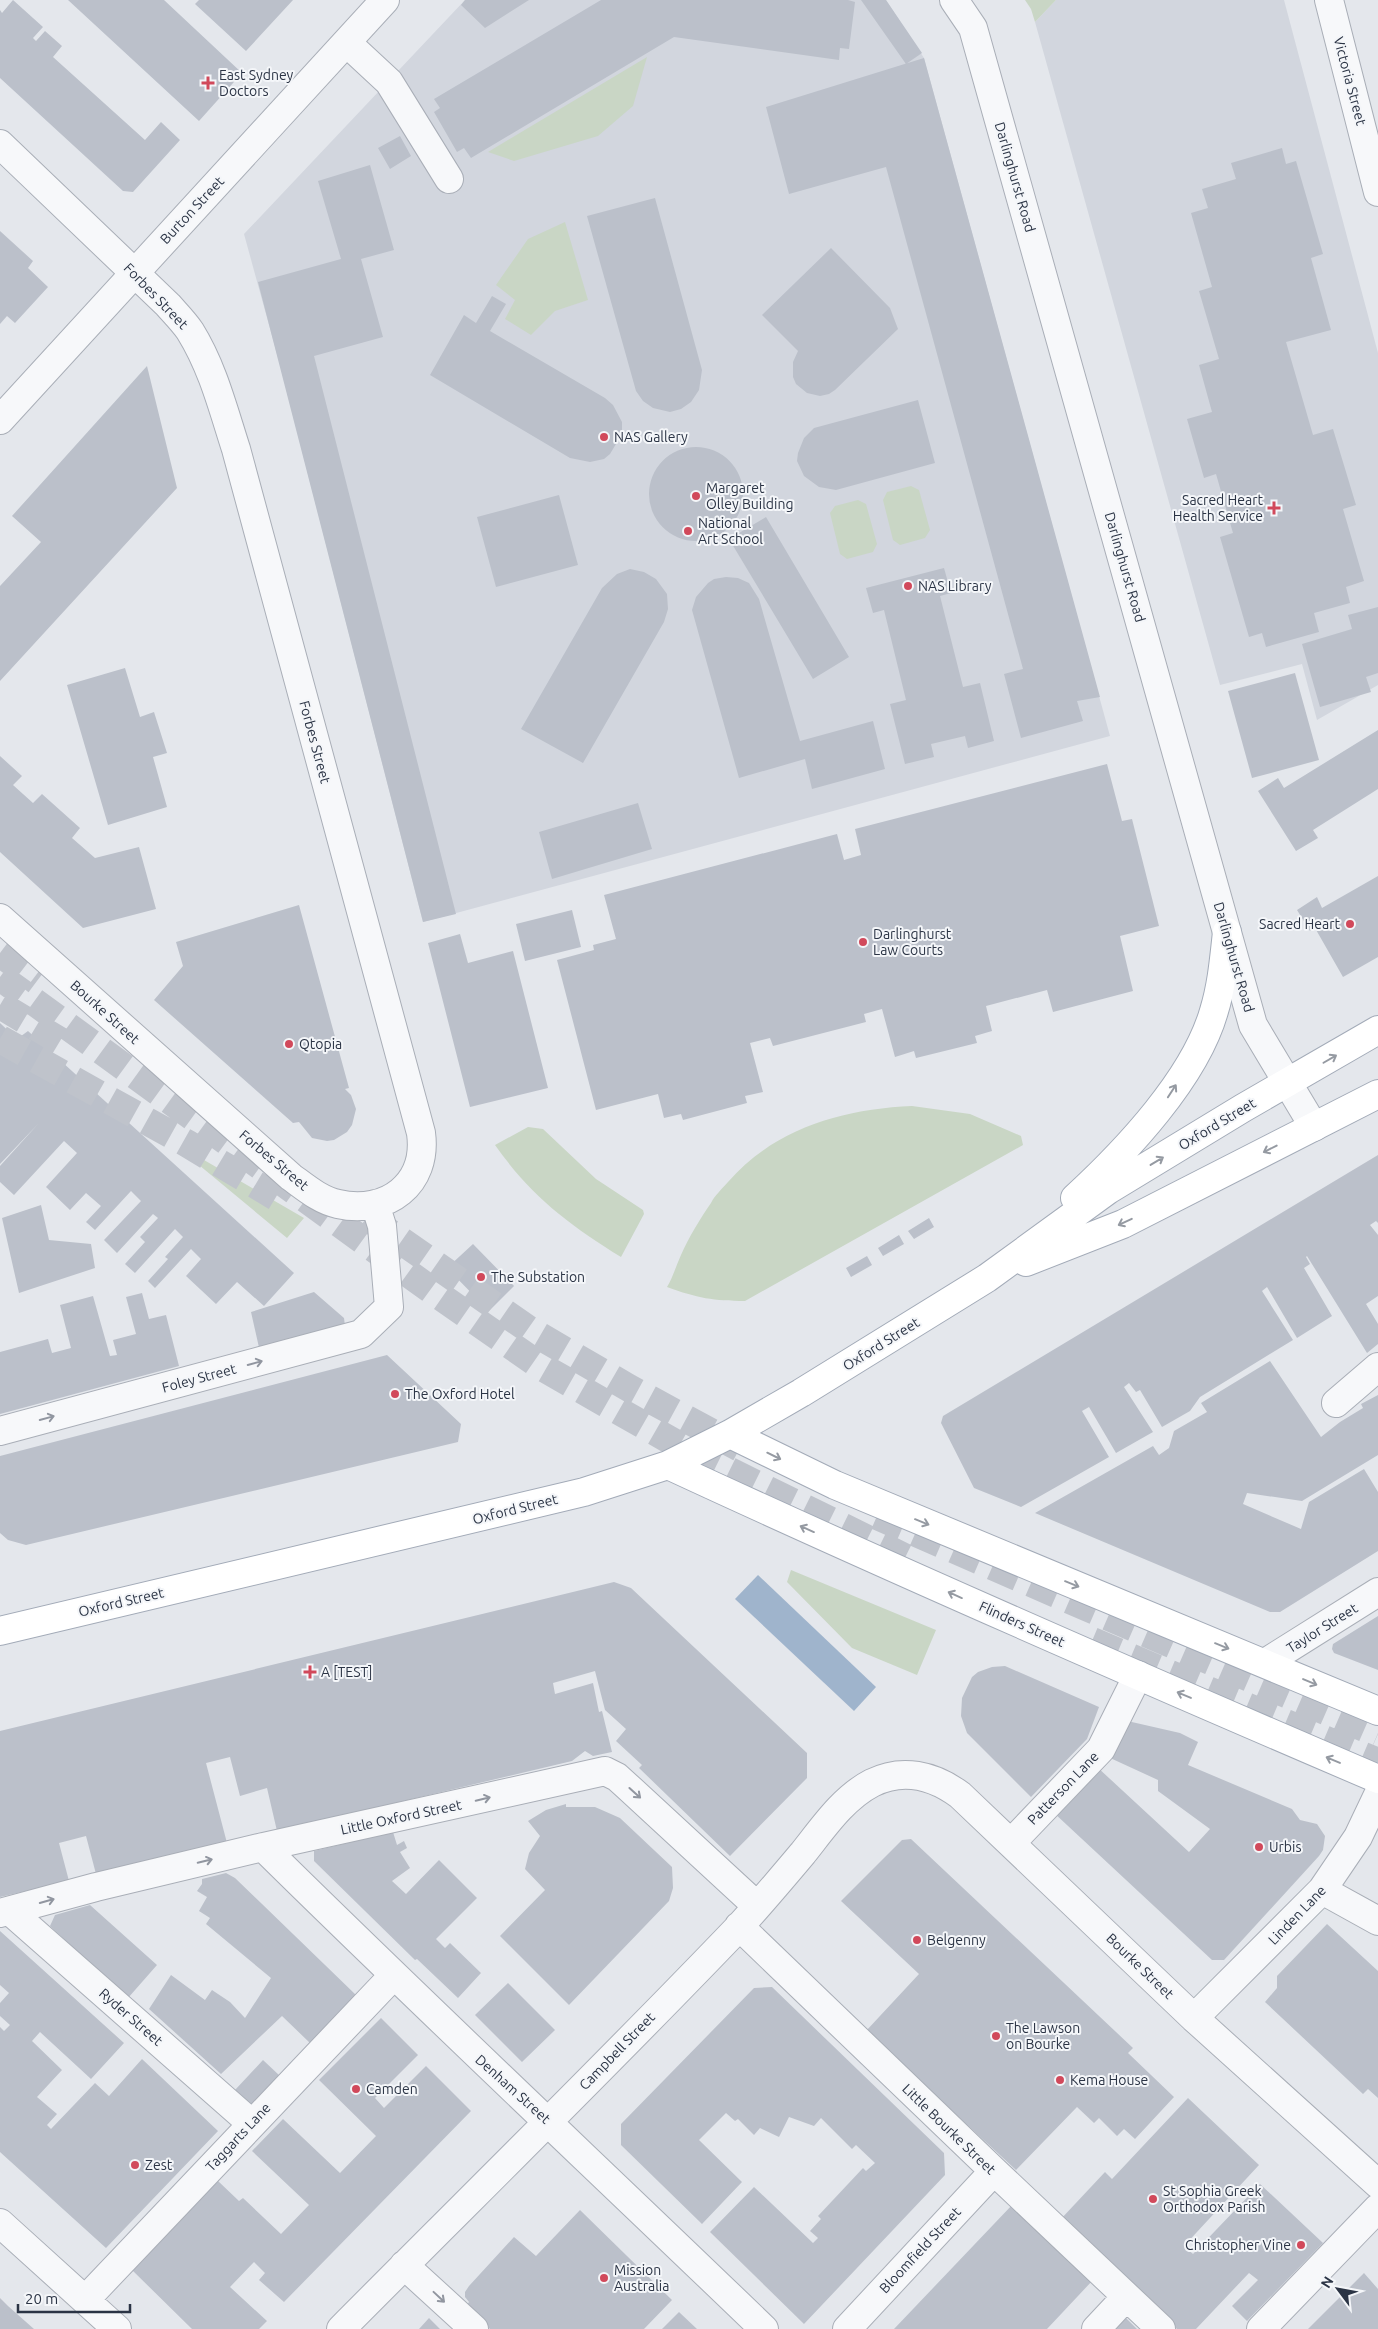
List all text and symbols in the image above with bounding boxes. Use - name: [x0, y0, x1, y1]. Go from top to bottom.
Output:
- street label: Victoria Street: [1330, 35, 1370, 128]
- place label: East Sydney Doctors: [219, 67, 294, 99]
- marker: East Sydney Doctors: [201, 76, 215, 90]
- street label: Darlinghurst Road: [992, 120, 1038, 234]
- street label: Burton Street: [157, 173, 228, 247]
- street label: Forbes Street: [121, 260, 192, 333]
- place label: NAS Gallery: [614, 429, 688, 445]
- marker: NAS Gallery: [598, 431, 610, 443]
- place label: Margaret Olley Building: [706, 480, 793, 512]
- marker: Margaret Olley Building: [690, 490, 702, 502]
- place label: Sacred Heart Health Service: [1173, 492, 1263, 524]
- marker: Sacred Heart Health Service: [1267, 501, 1281, 515]
- street label: Darlinghurst Road: [1102, 510, 1148, 624]
- place label: National Art School: [698, 515, 763, 547]
- marker: National Art School: [682, 525, 694, 537]
- place label: NAS Library: [918, 578, 992, 594]
- marker: NAS Library: [902, 580, 914, 592]
- street label: Forbes Street: [296, 699, 334, 786]
- street label: Darlinghurst Road: [1211, 900, 1257, 1014]
- place label: Sacred Heart: [1259, 916, 1340, 932]
- marker: Sacred Heart: [1344, 918, 1356, 930]
- place label: Darlinghurst Law Courts: [873, 926, 952, 958]
- marker: Darlinghurst Law Courts: [857, 936, 869, 948]
- street label: Bourke Street: [67, 977, 143, 1047]
- place label: Qtopia: [299, 1036, 342, 1052]
- marker: Qtopia: [283, 1038, 295, 1050]
- one-way arrow: [1322, 1054, 1336, 1064]
- one-way arrow: [1166, 1084, 1177, 1098]
- street label: Oxford Street: [1175, 1094, 1259, 1153]
- street label: Forbes Street: [236, 1127, 312, 1194]
- one-way arrow: [1263, 1145, 1278, 1154]
- one-way arrow: [1149, 1155, 1163, 1165]
- one-way arrow: [1118, 1218, 1133, 1227]
- place label: The Substation: [491, 1269, 585, 1285]
- marker: The Substation: [475, 1271, 487, 1283]
- street label: Oxford Street: [840, 1314, 923, 1374]
- one-way arrow: [246, 1357, 262, 1367]
- street label: Foley Street: [160, 1360, 238, 1396]
- place label: The Oxford Hotel: [405, 1386, 515, 1402]
- marker: The Oxford Hotel: [389, 1388, 401, 1400]
- one-way arrow: [39, 1413, 55, 1423]
- one-way arrow: [766, 1451, 781, 1461]
- street label: Oxford Street: [471, 1491, 560, 1527]
- one-way arrow: [914, 1517, 929, 1527]
- one-way arrow: [800, 1523, 815, 1533]
- one-way arrow: [1064, 1579, 1079, 1589]
- street label: Oxford Street: [77, 1584, 166, 1620]
- one-way arrow: [948, 1589, 963, 1599]
- street label: Flinders Street: [977, 1598, 1068, 1650]
- street label: Taylor Street: [1284, 1600, 1361, 1656]
- one-way arrow: [1214, 1641, 1229, 1651]
- place label: A [TEST]: [321, 1664, 372, 1680]
- marker: A [TEST]: [303, 1665, 317, 1679]
- one-way arrow: [1302, 1678, 1317, 1688]
- one-way arrow: [1177, 1690, 1192, 1700]
- street label: Patterson Lane: [1024, 1748, 1102, 1828]
- one-way arrow: [1326, 1754, 1341, 1764]
- one-way arrow: [629, 1787, 642, 1799]
- one-way arrow: [474, 1794, 490, 1803]
- street label: Little Oxford Street: [339, 1796, 463, 1838]
- place label: Urbis: [1269, 1839, 1302, 1855]
- marker: Urbis: [1253, 1841, 1265, 1853]
- one-way arrow: [196, 1856, 212, 1865]
- street label: Linden Lane: [1265, 1882, 1329, 1948]
- one-way arrow: [39, 1895, 55, 1905]
- street label: Bourke Street: [1103, 1930, 1177, 2002]
- place label: Belgenny: [927, 1932, 986, 1948]
- marker: Belgenny: [911, 1934, 923, 1946]
- street label: Ryder Street: [96, 1985, 166, 2049]
- street label: Campbell Street: [576, 2009, 658, 2093]
- place label: The Lawson on Bourke: [1006, 2020, 1080, 2052]
- marker: The Lawson on Bourke: [990, 2030, 1002, 2042]
- street label: Denham Street: [472, 2051, 554, 2127]
- place label: Kema House: [1070, 2072, 1148, 2088]
- marker: Kema House: [1054, 2074, 1066, 2086]
- street label: Little Bourke Street: [899, 2080, 999, 2178]
- place label: Camden: [366, 2081, 418, 2097]
- marker: Camden: [350, 2083, 362, 2095]
- street label: Taggarts Lane: [202, 2099, 274, 2175]
- place label: Zest: [145, 2157, 173, 2173]
- marker: Zest: [129, 2159, 141, 2171]
- place label: St Sophia Greek Orthodox Parish: [1163, 2183, 1266, 2215]
- marker: St Sophia Greek Orthodox Parish: [1147, 2193, 1159, 2205]
- street label: Bloomfield Street: [876, 2203, 964, 2296]
- place label: Christopher Vine: [1185, 2237, 1291, 2253]
- marker: Christopher Vine: [1295, 2239, 1307, 2251]
- place label: Mission Australia: [614, 2262, 669, 2294]
- north arrow: [1313, 2264, 1363, 2314]
- marker: Mission Australia: [598, 2272, 610, 2284]
- text: N: [1317, 2273, 1337, 2291]
- scale bar: [18, 2282, 130, 2314]
- text: 20 m: [25, 2290, 58, 2307]
- one-way arrow: [433, 2291, 446, 2303]

